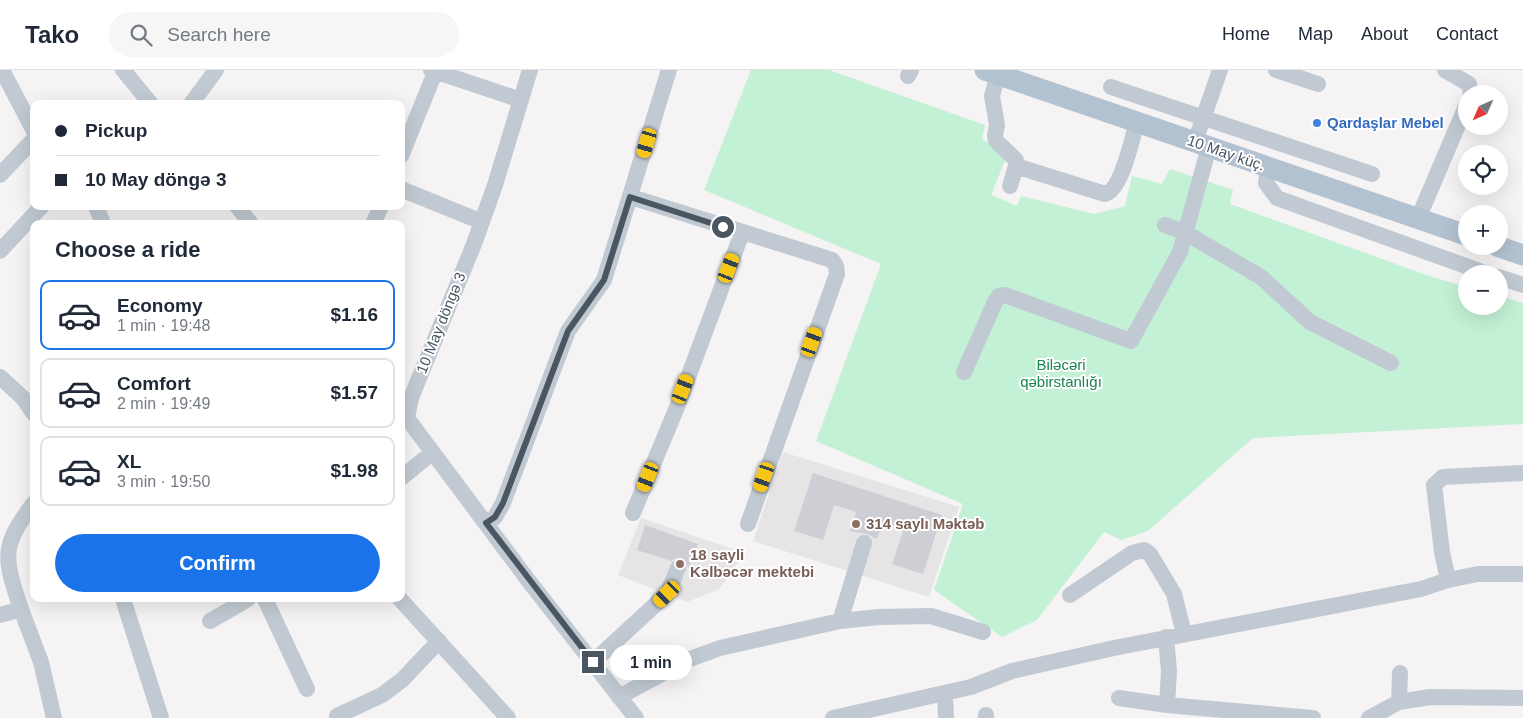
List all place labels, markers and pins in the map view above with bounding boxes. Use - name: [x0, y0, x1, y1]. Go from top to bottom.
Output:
- place label: Qardaşlar Mebel: [1327, 114, 1444, 131]
- marker: Qardaşlar Mebel: [1311, 117, 1323, 129]
- place label: 314 saylı Məktəb: [866, 515, 984, 532]
- marker: 314 saylı Məktəb: [850, 518, 862, 530]
- place label: 18 sayli Kəlbəcər mektebi: [690, 546, 814, 580]
- marker: 18 sayli Kəlbəcər mektebi: [674, 558, 686, 570]

